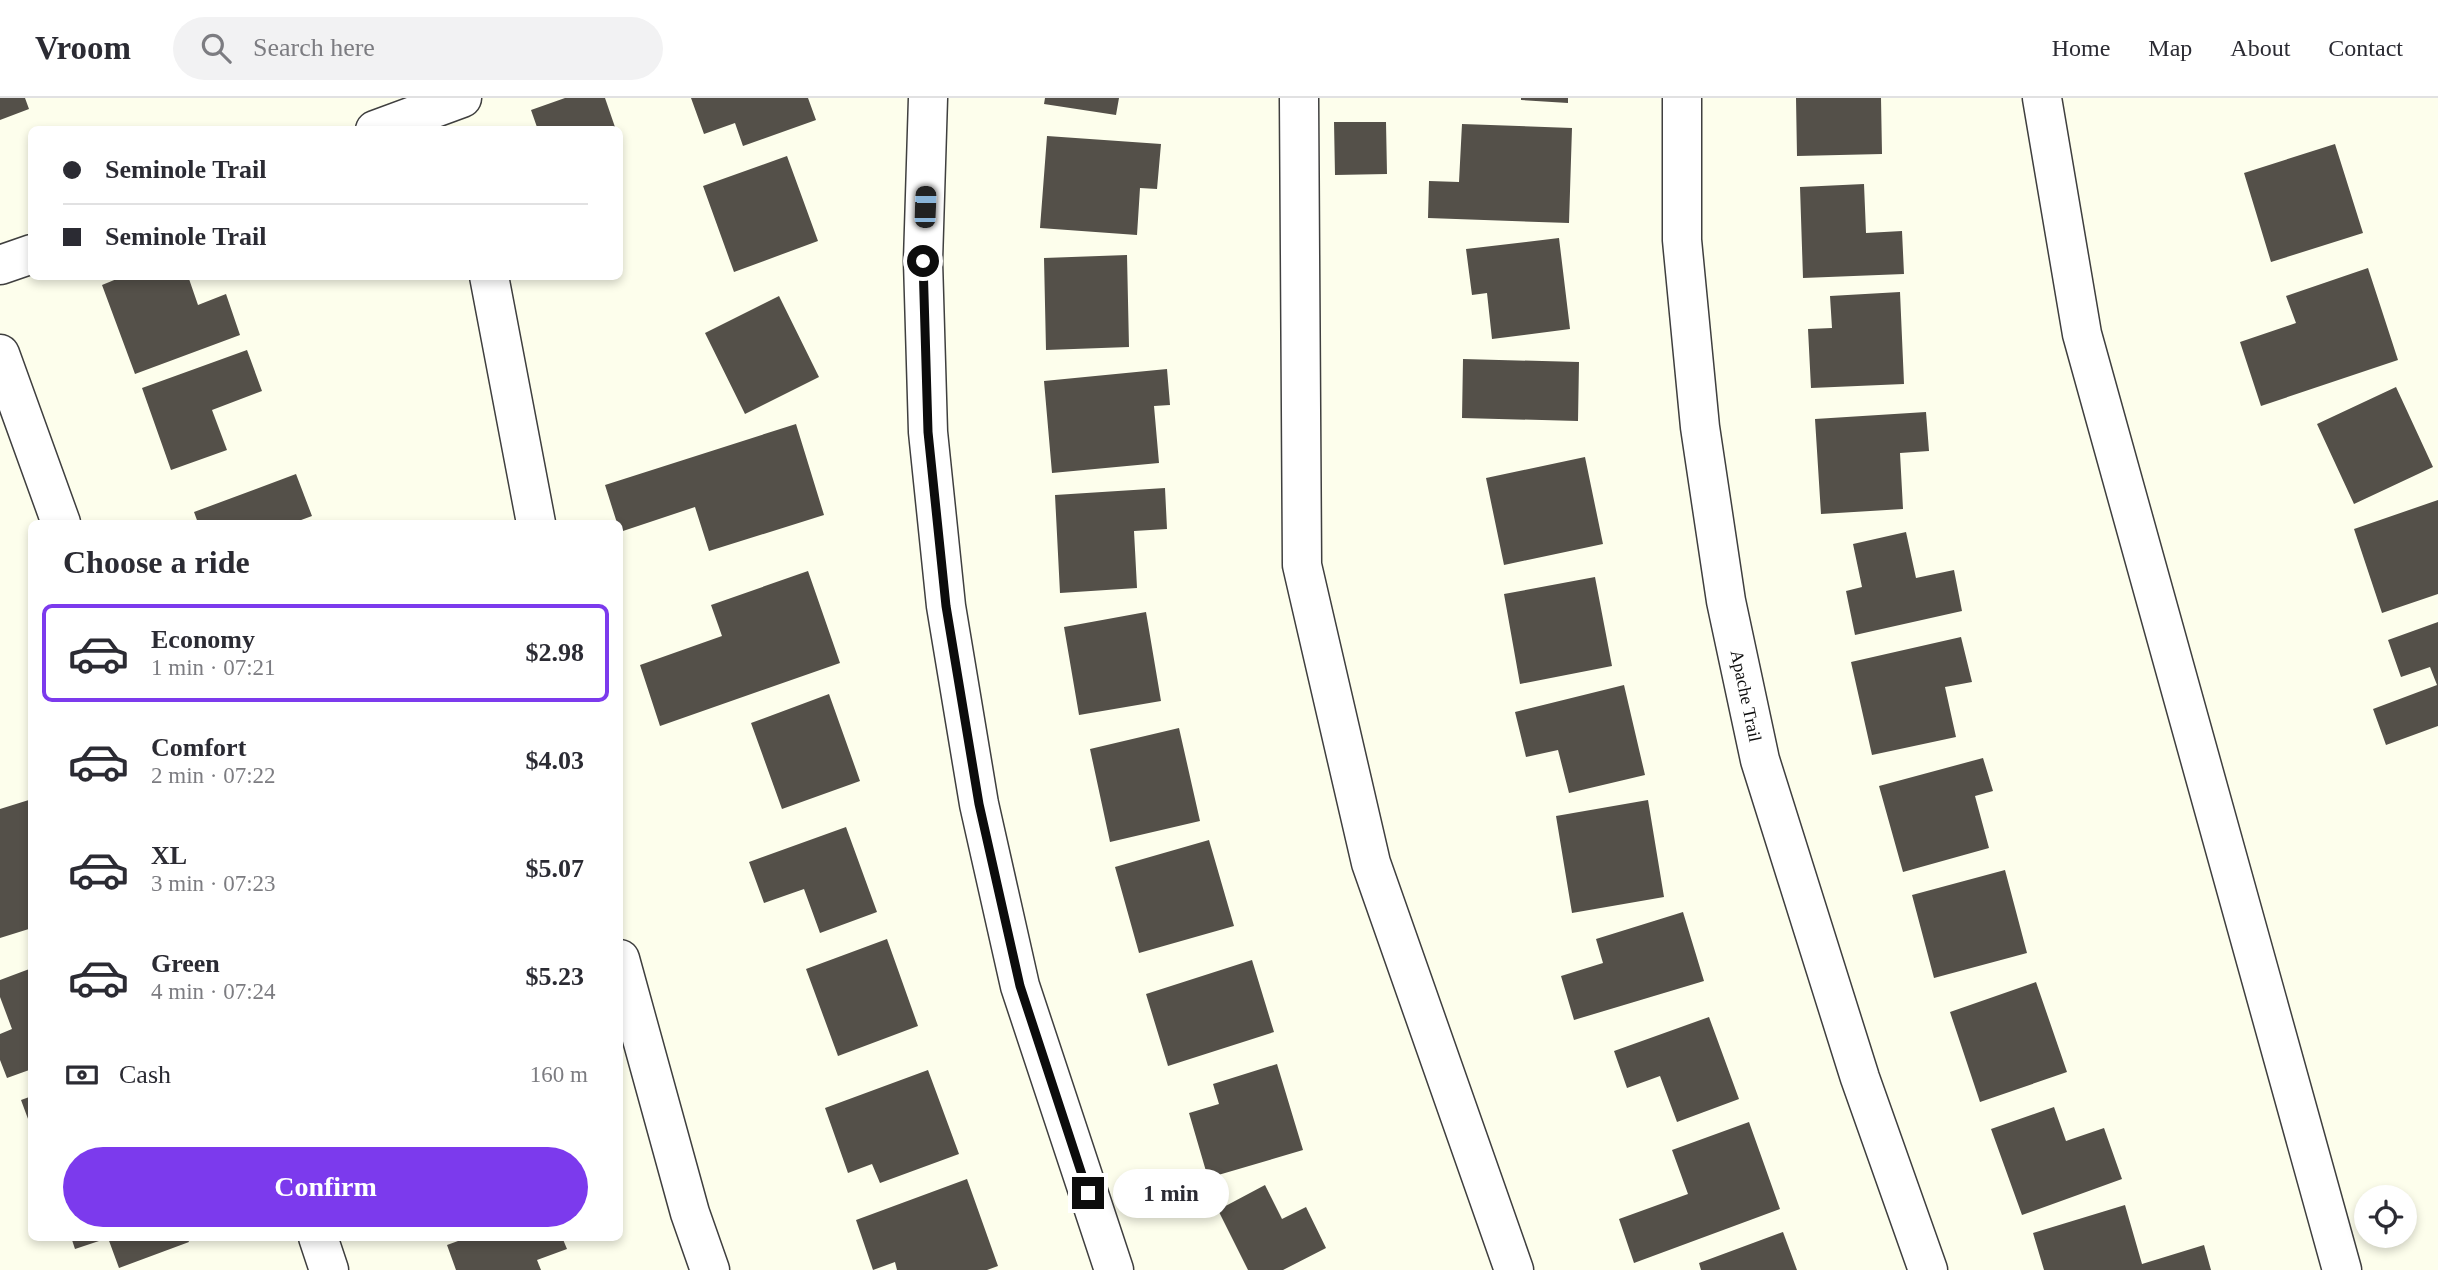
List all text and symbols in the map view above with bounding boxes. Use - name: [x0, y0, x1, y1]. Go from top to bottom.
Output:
- search box: [173, 17, 663, 80]
- icon: search: [197, 29, 235, 67]
- text: Vroom: [35, 30, 131, 66]
- text: Search here: [253, 33, 375, 62]
- text: Home: [2052, 35, 2110, 61]
- text: Map: [2148, 35, 2192, 61]
- text: About: [2230, 35, 2290, 61]
- text: Contact: [2328, 35, 2403, 61]
- text: Seminole Trail: [105, 155, 267, 184]
- car: [914, 186, 937, 228]
- text: Seminole Trail: [105, 222, 267, 251]
- route start: [907, 245, 939, 277]
- text: Choose a ride: [63, 544, 250, 580]
- icon: car: [67, 622, 130, 685]
- text: Economy: [151, 625, 255, 654]
- text: $2.98: [526, 638, 584, 667]
- street label: Apache Trail: [1726, 648, 1766, 744]
- text: 1 min · 07:21: [151, 655, 276, 680]
- icon: car: [67, 730, 130, 793]
- text: Comfort: [151, 733, 246, 762]
- text: $4.03: [526, 746, 584, 775]
- text: 2 min · 07:22: [151, 763, 276, 788]
- icon: car: [67, 838, 130, 901]
- text: XL: [151, 841, 187, 870]
- text: $5.07: [526, 854, 584, 883]
- text: 3 min · 07:23: [151, 871, 276, 896]
- icon: car: [67, 946, 130, 1009]
- text: Green: [151, 949, 220, 978]
- text: $5.23: [526, 962, 584, 991]
- text: 4 min · 07:24: [151, 979, 276, 1004]
- icon: cash: [63, 1056, 101, 1094]
- text: Cash: [119, 1060, 171, 1089]
- text: 160 m: [530, 1062, 588, 1087]
- button: Confirm: [63, 1147, 588, 1227]
- callout: 1 min: [1112, 1168, 1228, 1218]
- route end: [1072, 1177, 1104, 1209]
- text: 1 min: [1143, 1181, 1199, 1206]
- map controls: [2354, 1185, 2417, 1248]
- button: locate: [2354, 1185, 2417, 1248]

